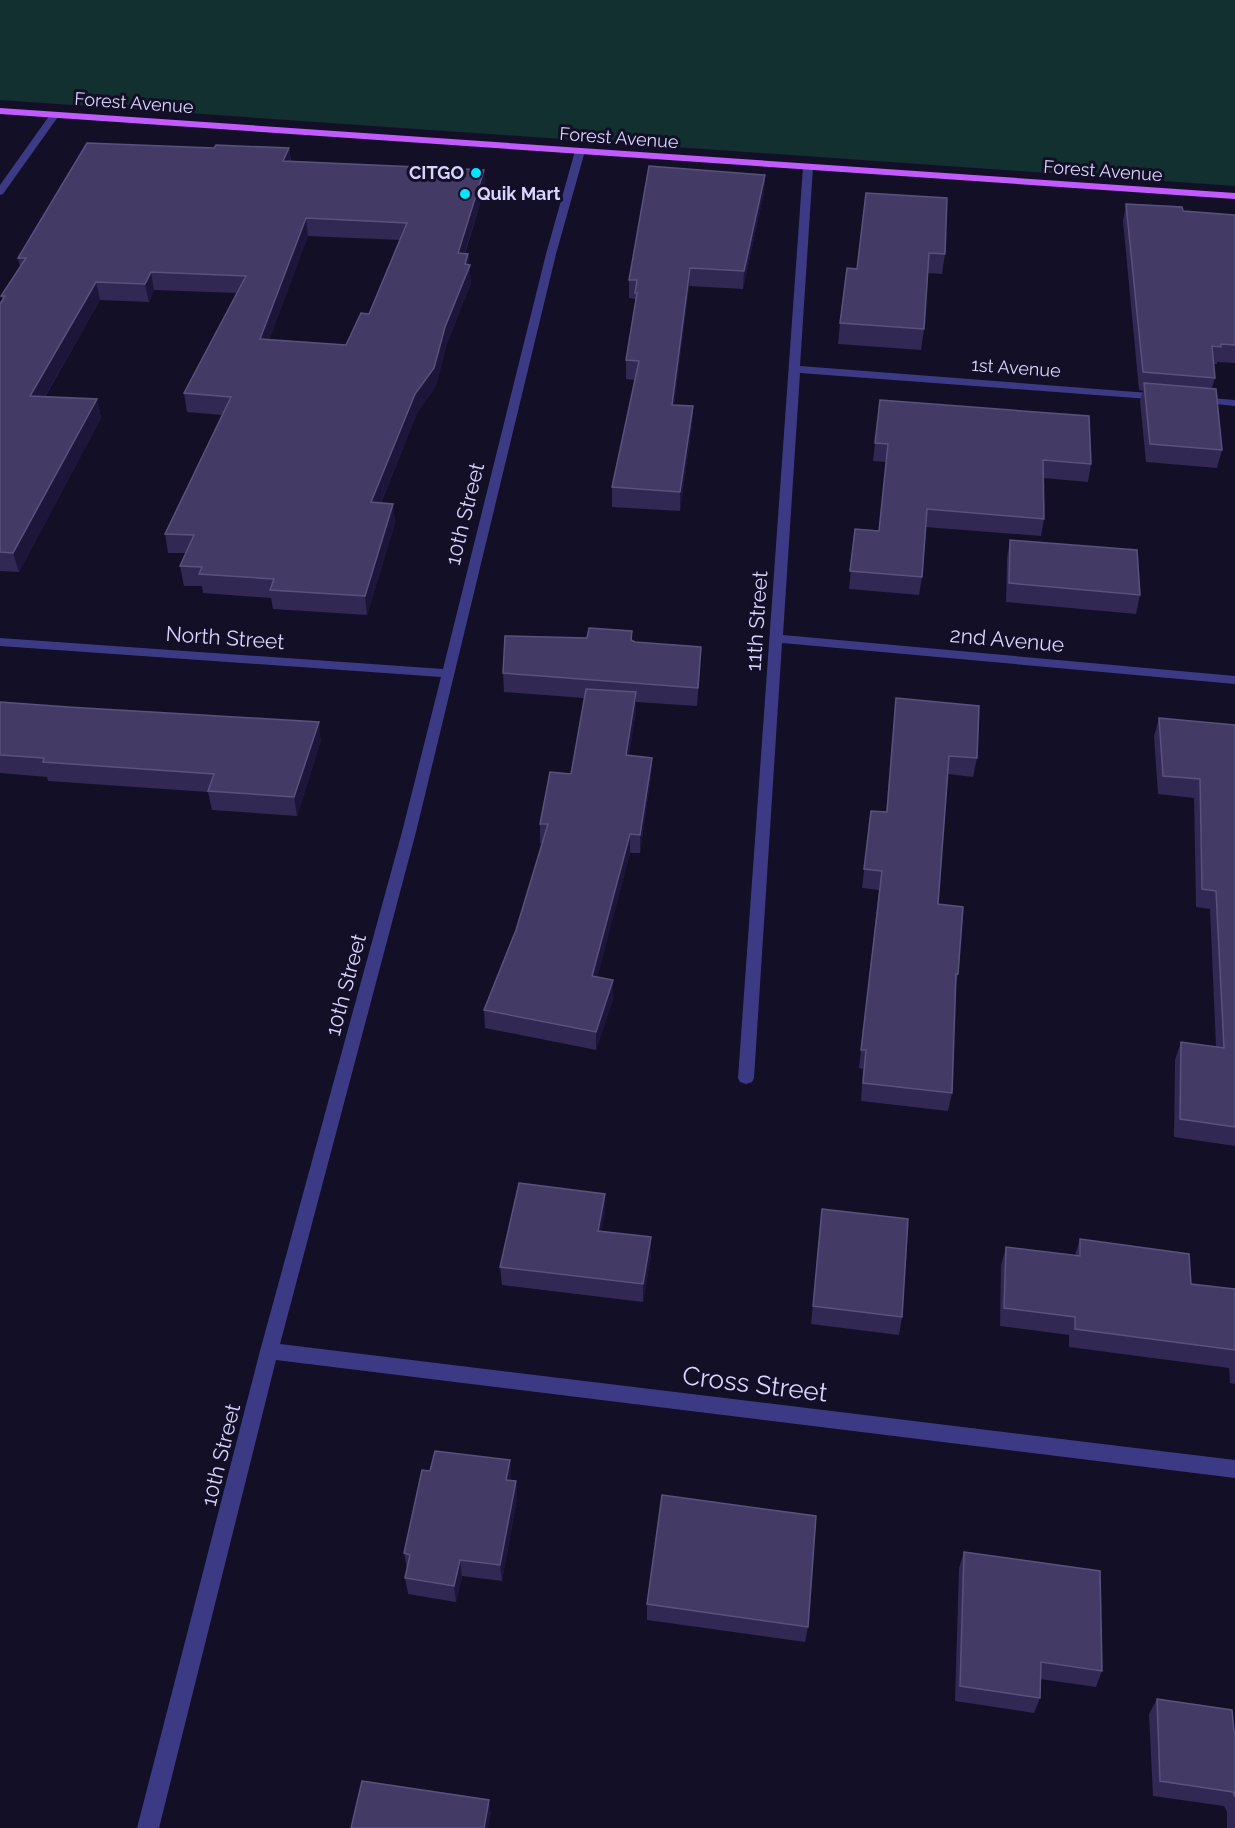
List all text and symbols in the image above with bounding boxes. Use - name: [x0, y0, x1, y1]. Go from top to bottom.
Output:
- street label: Forest Avenue: [74, 88, 195, 117]
- street label: Forest Avenue: [559, 123, 680, 152]
- street label: Forest Avenue: [1043, 156, 1164, 185]
- place label: CITGO: [409, 162, 464, 183]
- marker: CITGO: [469, 166, 483, 180]
- place label: Quik Mart: [477, 183, 560, 204]
- marker: Quik Mart: [458, 187, 472, 201]
- street label: 1st Avenue: [971, 354, 1062, 381]
- street label: 10th Street: [440, 460, 489, 568]
- street label: 11th Street: [741, 570, 772, 672]
- street label: North Street: [165, 621, 285, 654]
- street label: 2nd Avenue: [949, 622, 1065, 657]
- street label: 10th Street: [320, 931, 371, 1039]
- street label: Cross Street: [681, 1360, 829, 1408]
- street label: 10th Street: [196, 1401, 245, 1509]

